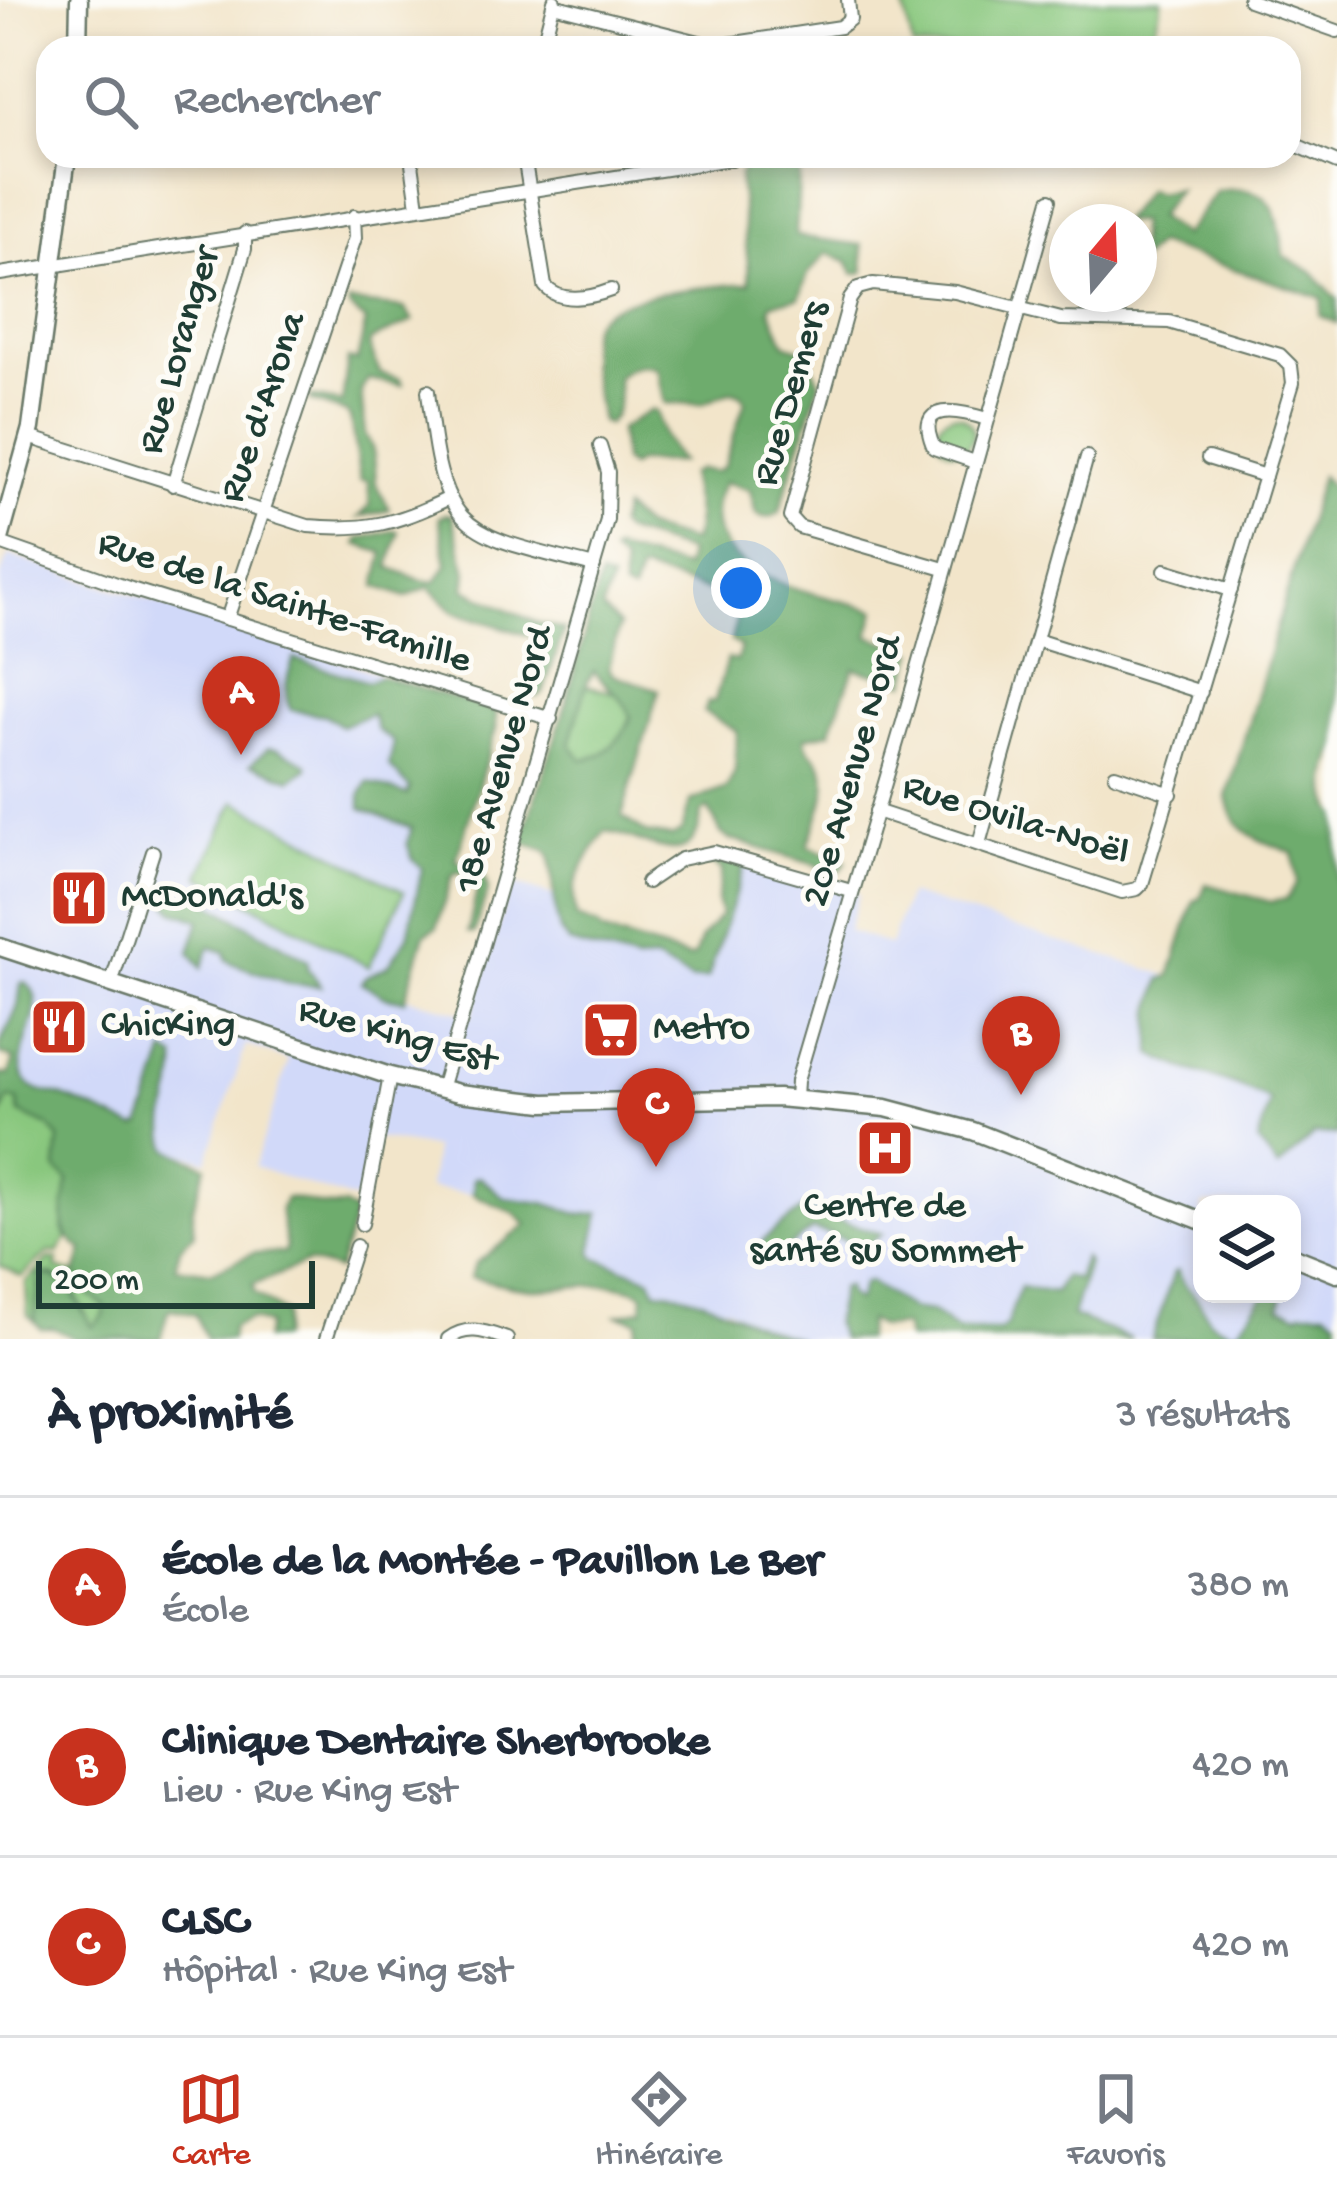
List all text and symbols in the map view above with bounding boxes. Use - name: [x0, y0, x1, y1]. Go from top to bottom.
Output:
- search box: [36, 36, 1301, 168]
- icon: search: [78, 69, 144, 135]
- text: Rechercher: [174, 76, 378, 129]
- north arrow: [1049, 204, 1157, 312]
- street label: Rue Loranger: [130, 239, 233, 460]
- street label: Rue Demers: [745, 295, 842, 491]
- street label: Rue d'Arona: [211, 306, 319, 509]
- street label: Rue de la Sainte-Famille: [91, 522, 477, 686]
- your location: [711, 558, 771, 618]
- street label: 18e Avenue Nord: [446, 618, 567, 900]
- street label: 20e Avenue Nord: [794, 628, 916, 913]
- pin: A: [202, 656, 280, 755]
- street label: Rue Ovila-Noël: [896, 766, 1134, 878]
- restaurant icon: McDonald's: [48, 867, 110, 929]
- place label: McDonald's: [121, 875, 305, 921]
- street label: Rue King Est: [293, 989, 504, 1086]
- restaurant icon: ChicKing: [28, 996, 90, 1058]
- pin: B: [982, 996, 1060, 1095]
- supermarket icon: Metro: [580, 999, 642, 1061]
- place label: ChicKing: [101, 1004, 235, 1050]
- place label: Metro: [653, 1007, 750, 1053]
- pin: C: [617, 1068, 695, 1167]
- hospital icon: Centre de santé su Sommet: [854, 1117, 916, 1179]
- place label: Centre de santé su Sommet: [749, 1185, 1024, 1276]
- map controls: [1193, 1195, 1301, 1303]
- button: layers: [1193, 1195, 1301, 1303]
- scale bar: [36, 1255, 315, 1308]
- text: 200 m: [54, 1263, 139, 1301]
- text: À proximité: [48, 1387, 292, 1447]
- text: 3 résultats: [1116, 1394, 1289, 1440]
- text: École de la Montée - Pavillon Le Ber: [162, 1537, 822, 1590]
- text: A: [75, 1564, 99, 1610]
- text: 380 m: [1188, 1564, 1289, 1610]
- text: École: [162, 1590, 249, 1636]
- text: Clinique Dentaire Sherbrooke: [162, 1717, 710, 1770]
- text: B: [77, 1744, 97, 1790]
- text: 420 m: [1192, 1744, 1289, 1790]
- text: Lieu · Rue King Est: [162, 1770, 456, 1816]
- text: CLSC: [162, 1897, 248, 1950]
- text: C: [76, 1924, 98, 1970]
- text: 420 m: [1192, 1924, 1289, 1970]
- text: Hôpital · Rue King Est: [162, 1950, 512, 1996]
- tab: Carte: [172, 2066, 251, 2176]
- tab: Itinéraire: [595, 2066, 722, 2176]
- tab: Favoris: [1067, 2066, 1165, 2176]

